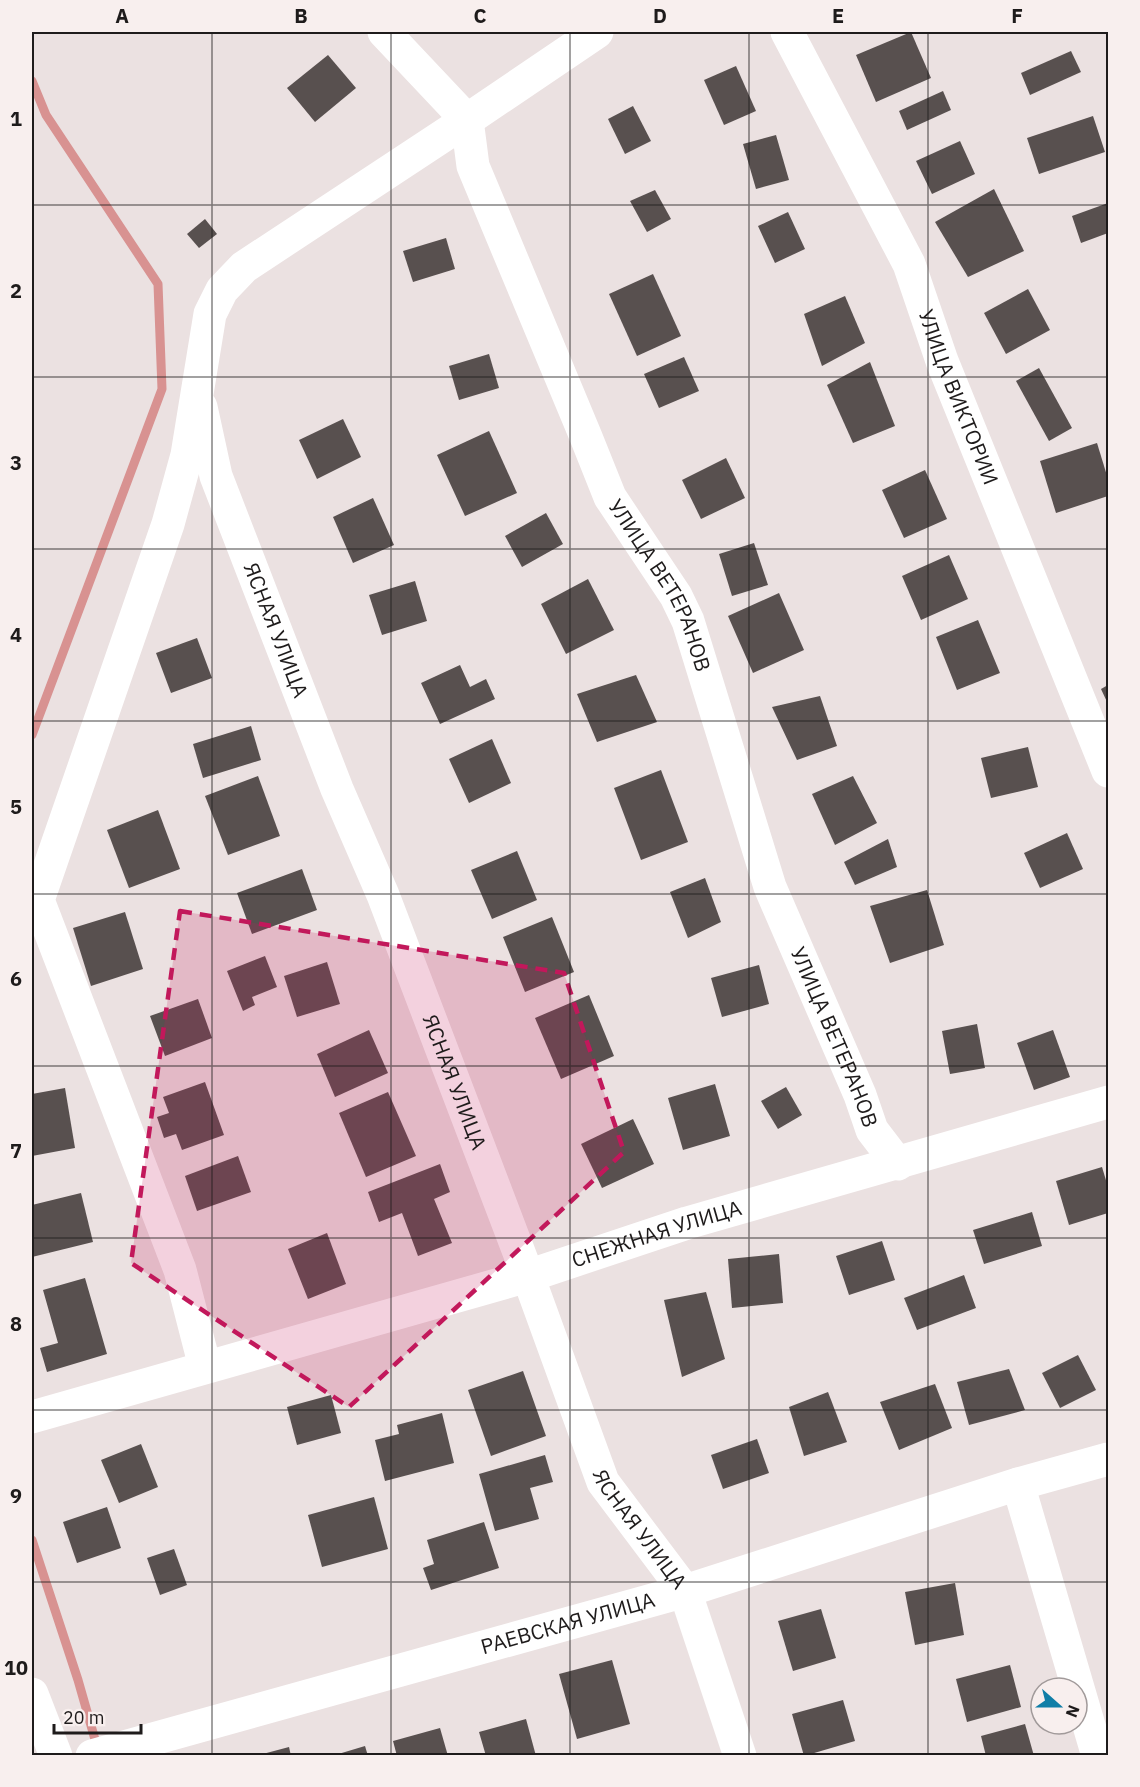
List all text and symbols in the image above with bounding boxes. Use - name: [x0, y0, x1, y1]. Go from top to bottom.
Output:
- text: A: [115, 2, 129, 29]
- text: B: [294, 2, 308, 29]
- text: C: [473, 2, 487, 29]
- text: D: [653, 2, 667, 29]
- text: E: [832, 2, 844, 29]
- text: F: [1011, 2, 1023, 29]
- text: 1: [10, 105, 22, 132]
- text: 2: [10, 277, 22, 304]
- street label: УЛИЦА ВИКТОРИИ: [912, 306, 1006, 489]
- text: 3: [10, 449, 22, 476]
- street label: УЛИЦА ВЕТЕРАНОВ: [602, 493, 718, 675]
- street label: ЯСНАЯ УЛИЦА: [238, 558, 315, 702]
- text: 4: [10, 621, 22, 648]
- text: 5: [10, 793, 22, 820]
- street label: УЛИЦА ВЕТЕРАНОВ: [785, 942, 885, 1131]
- text: 6: [10, 965, 22, 992]
- street label: ЯСНАЯ УЛИЦА: [417, 1010, 494, 1153]
- text: 7: [10, 1137, 22, 1164]
- street label: СНЕЖНАЯ УЛИЦА: [568, 1193, 745, 1274]
- text: 8: [10, 1310, 22, 1337]
- street label: ЯСНАЯ УЛИЦА: [587, 1466, 694, 1594]
- text: 9: [10, 1482, 22, 1509]
- street label: РАЕВСКАЯ УЛИЦА: [477, 1585, 658, 1660]
- text: 10: [4, 1654, 28, 1681]
- north arrow: [1029, 1676, 1089, 1736]
- scale bar: [54, 1697, 141, 1735]
- text: N: [1062, 1702, 1084, 1720]
- text: 20 m: [63, 1706, 105, 1729]

